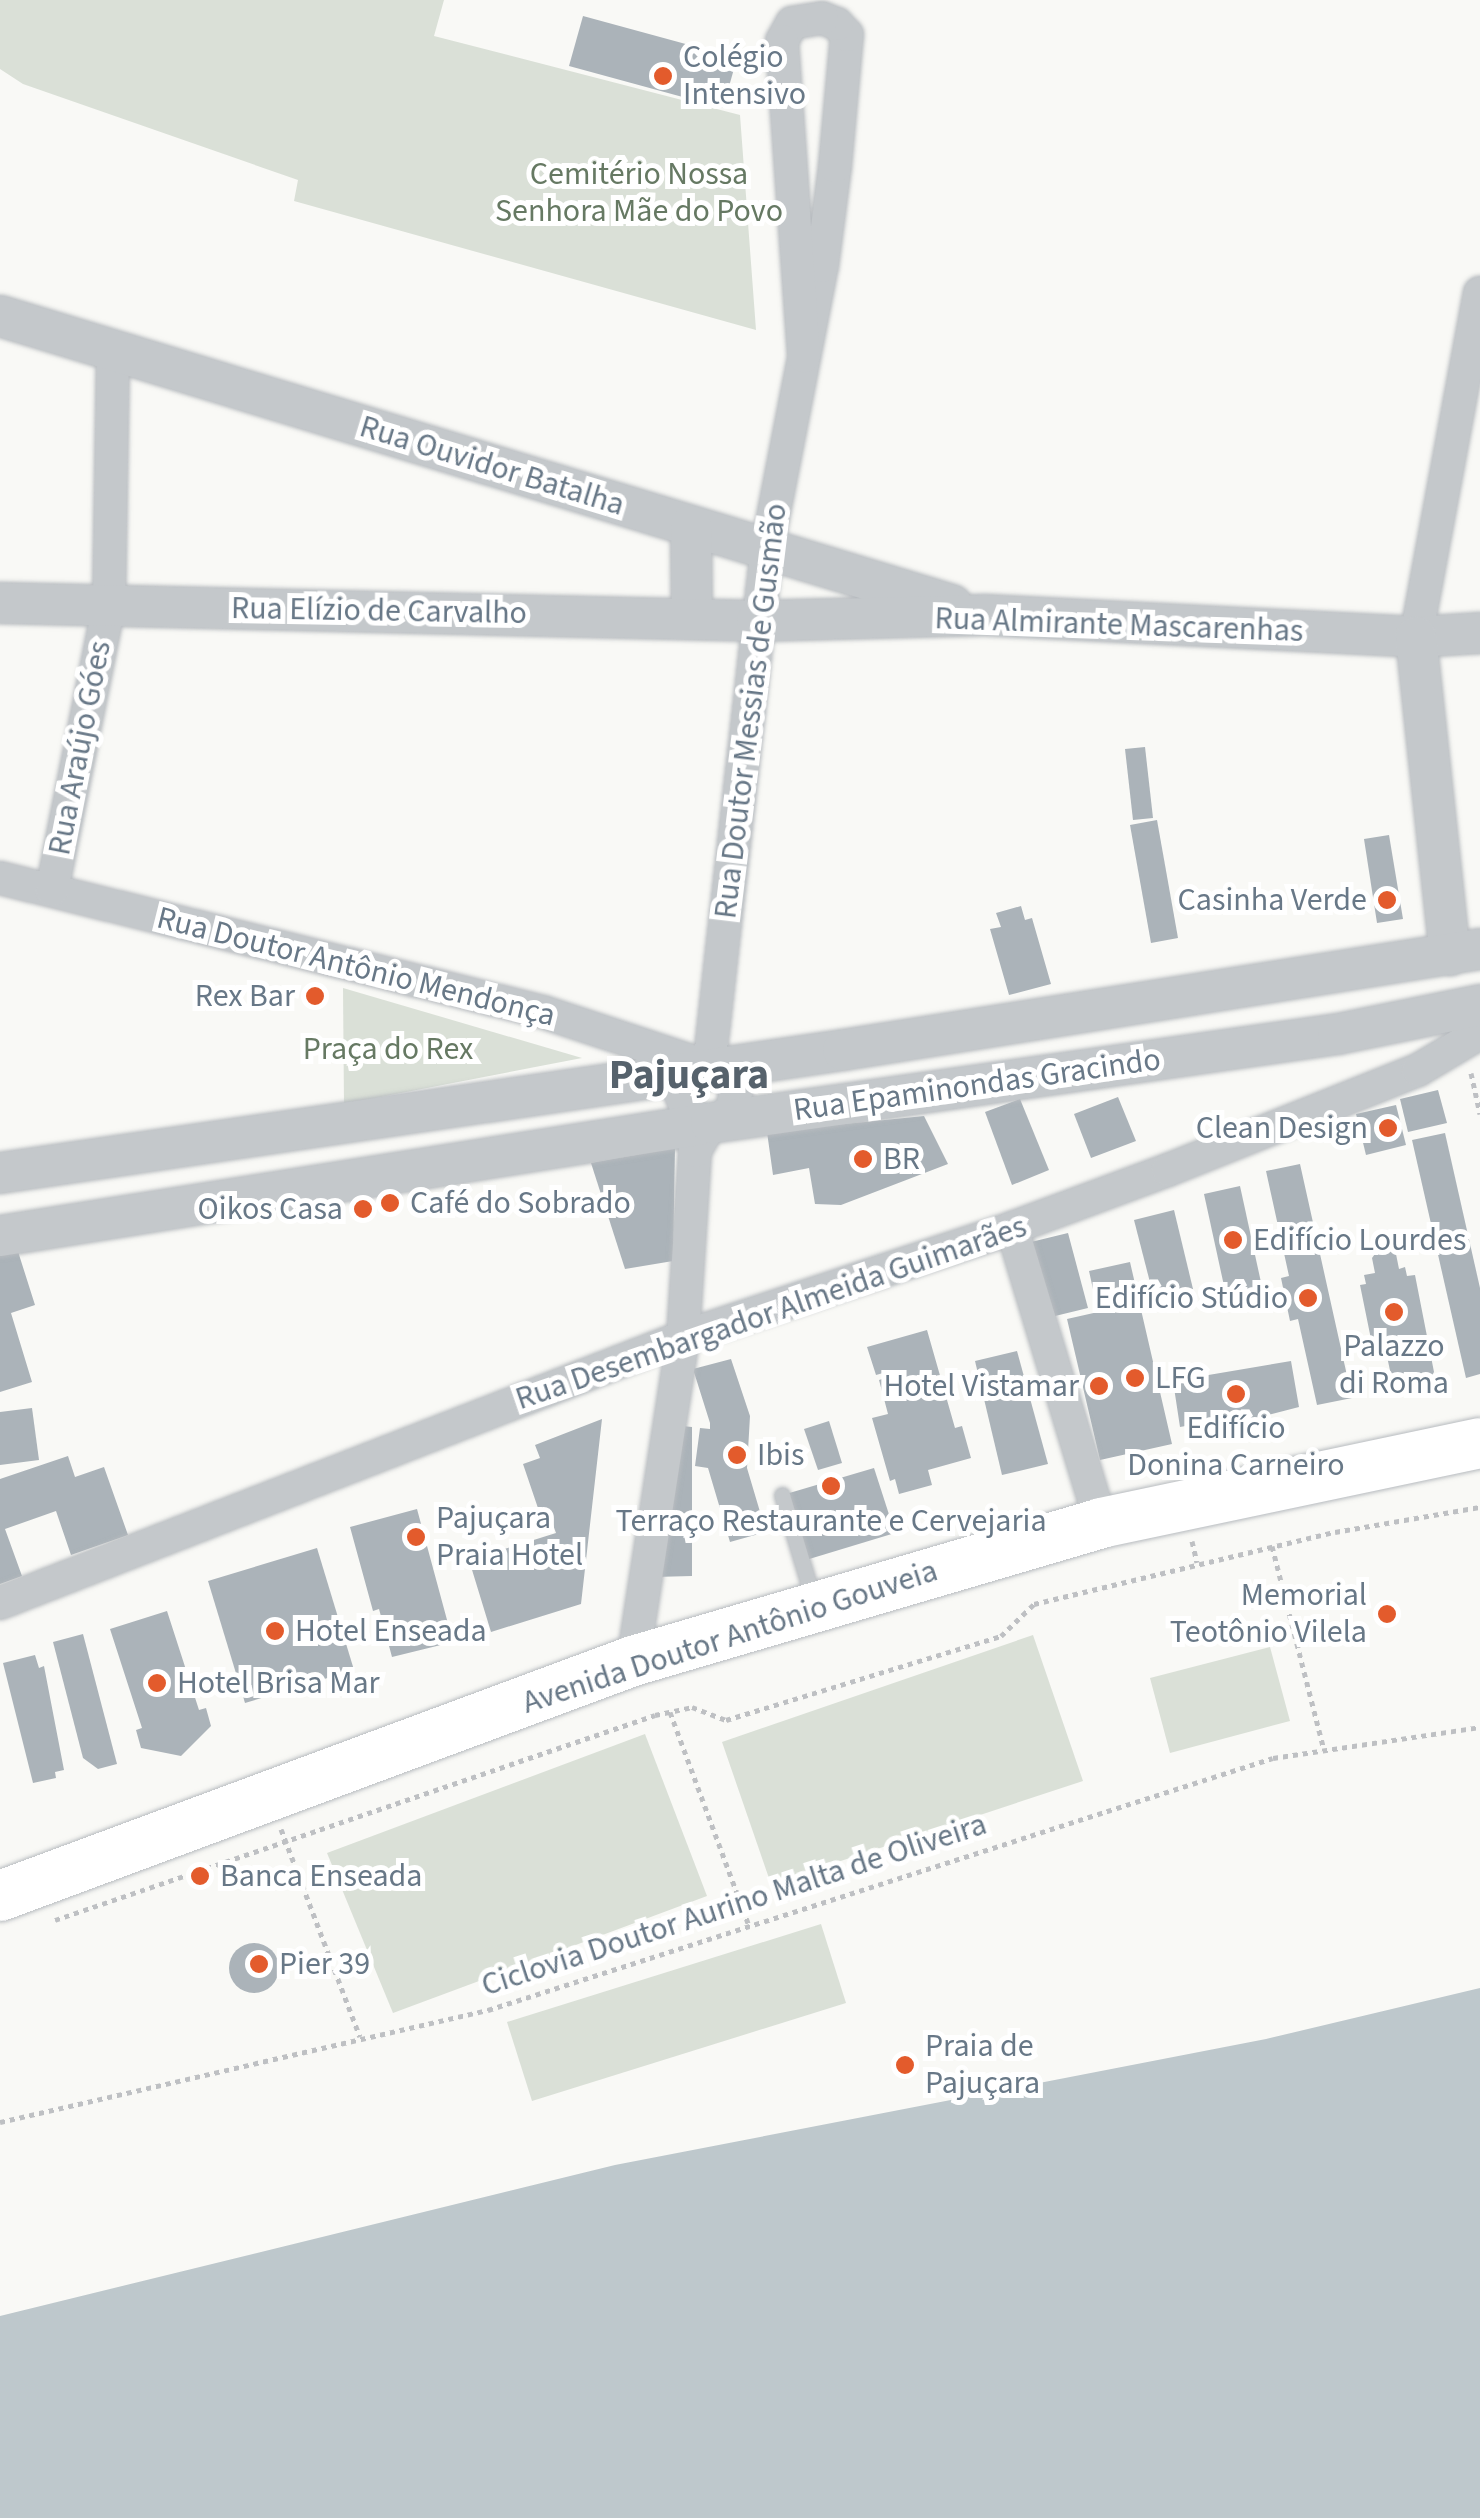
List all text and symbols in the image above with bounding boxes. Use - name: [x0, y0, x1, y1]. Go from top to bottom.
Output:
- place label: Colégio Intensivo: [683, 39, 806, 114]
- marker: Colégio Intensivo: [652, 65, 674, 87]
- park label: Cemitério Nossa Senhora Mãe do Povo: [495, 156, 783, 231]
- street label: Rua Ouvidor Batalha: [355, 407, 629, 525]
- street label: Rua Doutor Messias de Gusmão: [706, 501, 796, 921]
- street label: Rua Elízio de Carvalho: [231, 589, 527, 633]
- street label: Rua Almirante Mascarenhas: [934, 599, 1304, 651]
- street label: Rua Araújo Góes: [40, 638, 120, 858]
- place label: Casinha Verde: [1178, 881, 1367, 919]
- marker: Casinha Verde: [1376, 889, 1398, 911]
- street label: Rua Doutor Antônio Mendonça: [153, 899, 559, 1035]
- place label: Rex Bar: [195, 977, 295, 1015]
- marker: Rex Bar: [304, 985, 326, 1007]
- park label: Praça do Rex: [303, 1030, 473, 1068]
- street label: Rua Epaminondas Gracindo: [791, 1040, 1163, 1130]
- district label: Pajuçara: [609, 1050, 769, 1100]
- place label: Clean Design: [1196, 1109, 1368, 1147]
- marker: Clean Design: [1377, 1117, 1399, 1139]
- place label: BR: [883, 1140, 920, 1178]
- marker: BR: [852, 1148, 874, 1170]
- place label: Café do Sobrado: [410, 1184, 631, 1222]
- place label: Oikos Casa: [198, 1190, 343, 1228]
- marker: Café do Sobrado: [379, 1192, 401, 1214]
- marker: Oikos Casa: [352, 1198, 374, 1220]
- street label: Rua Desembargador Almeida Guimarães: [511, 1207, 1031, 1419]
- place label: Edifício Lourdes: [1253, 1221, 1466, 1259]
- marker: Edifício Lourdes: [1222, 1229, 1244, 1251]
- place label: Edifício Stúdio: [1095, 1279, 1288, 1317]
- marker: Edifício Stúdio: [1297, 1287, 1319, 1309]
- marker: Palazzo di Roma: [1383, 1301, 1405, 1323]
- place label: Palazzo di Roma: [1339, 1328, 1449, 1403]
- place label: LFG: [1155, 1359, 1206, 1397]
- place label: Hotel Vistamar: [883, 1367, 1079, 1405]
- marker: LFG: [1124, 1367, 1146, 1389]
- marker: Hotel Vistamar: [1088, 1375, 1110, 1397]
- marker: Edifício Donina Carneiro: [1225, 1383, 1247, 1405]
- place label: Edifício Donina Carneiro: [1127, 1410, 1345, 1485]
- place label: Ibis: [757, 1436, 804, 1474]
- marker: Ibis: [726, 1444, 748, 1466]
- marker: Terraço Restaurante e Cervejaria: [820, 1475, 842, 1497]
- place label: Pajuçara Praia Hotel: [436, 1500, 583, 1575]
- place label: Terraço Restaurante e Cervejaria: [615, 1502, 1047, 1540]
- marker: Pajuçara Praia Hotel: [405, 1526, 427, 1548]
- street label: Avenida Doutor Antônio Gouveia: [518, 1552, 942, 1722]
- place label: Memorial Teotônio Vilela: [1170, 1577, 1367, 1652]
- marker: Memorial Teotônio Vilela: [1376, 1603, 1398, 1625]
- place label: Hotel Enseada: [295, 1612, 487, 1650]
- marker: Hotel Enseada: [264, 1620, 286, 1642]
- place label: Hotel Brisa Mar: [177, 1664, 380, 1702]
- marker: Hotel Brisa Mar: [146, 1672, 168, 1694]
- street label: Ciclovia Doutor Aurino Malta de Oliveira: [477, 1805, 991, 2005]
- place label: Banca Enseada: [220, 1857, 422, 1895]
- marker: Banca Enseada: [189, 1865, 211, 1887]
- place label: Pier 39: [279, 1945, 370, 1983]
- marker: Pier 39: [248, 1953, 270, 1975]
- place label: Praia de Pajuçara: [925, 2028, 1040, 2103]
- marker: Praia de Pajuçara: [894, 2054, 916, 2076]

